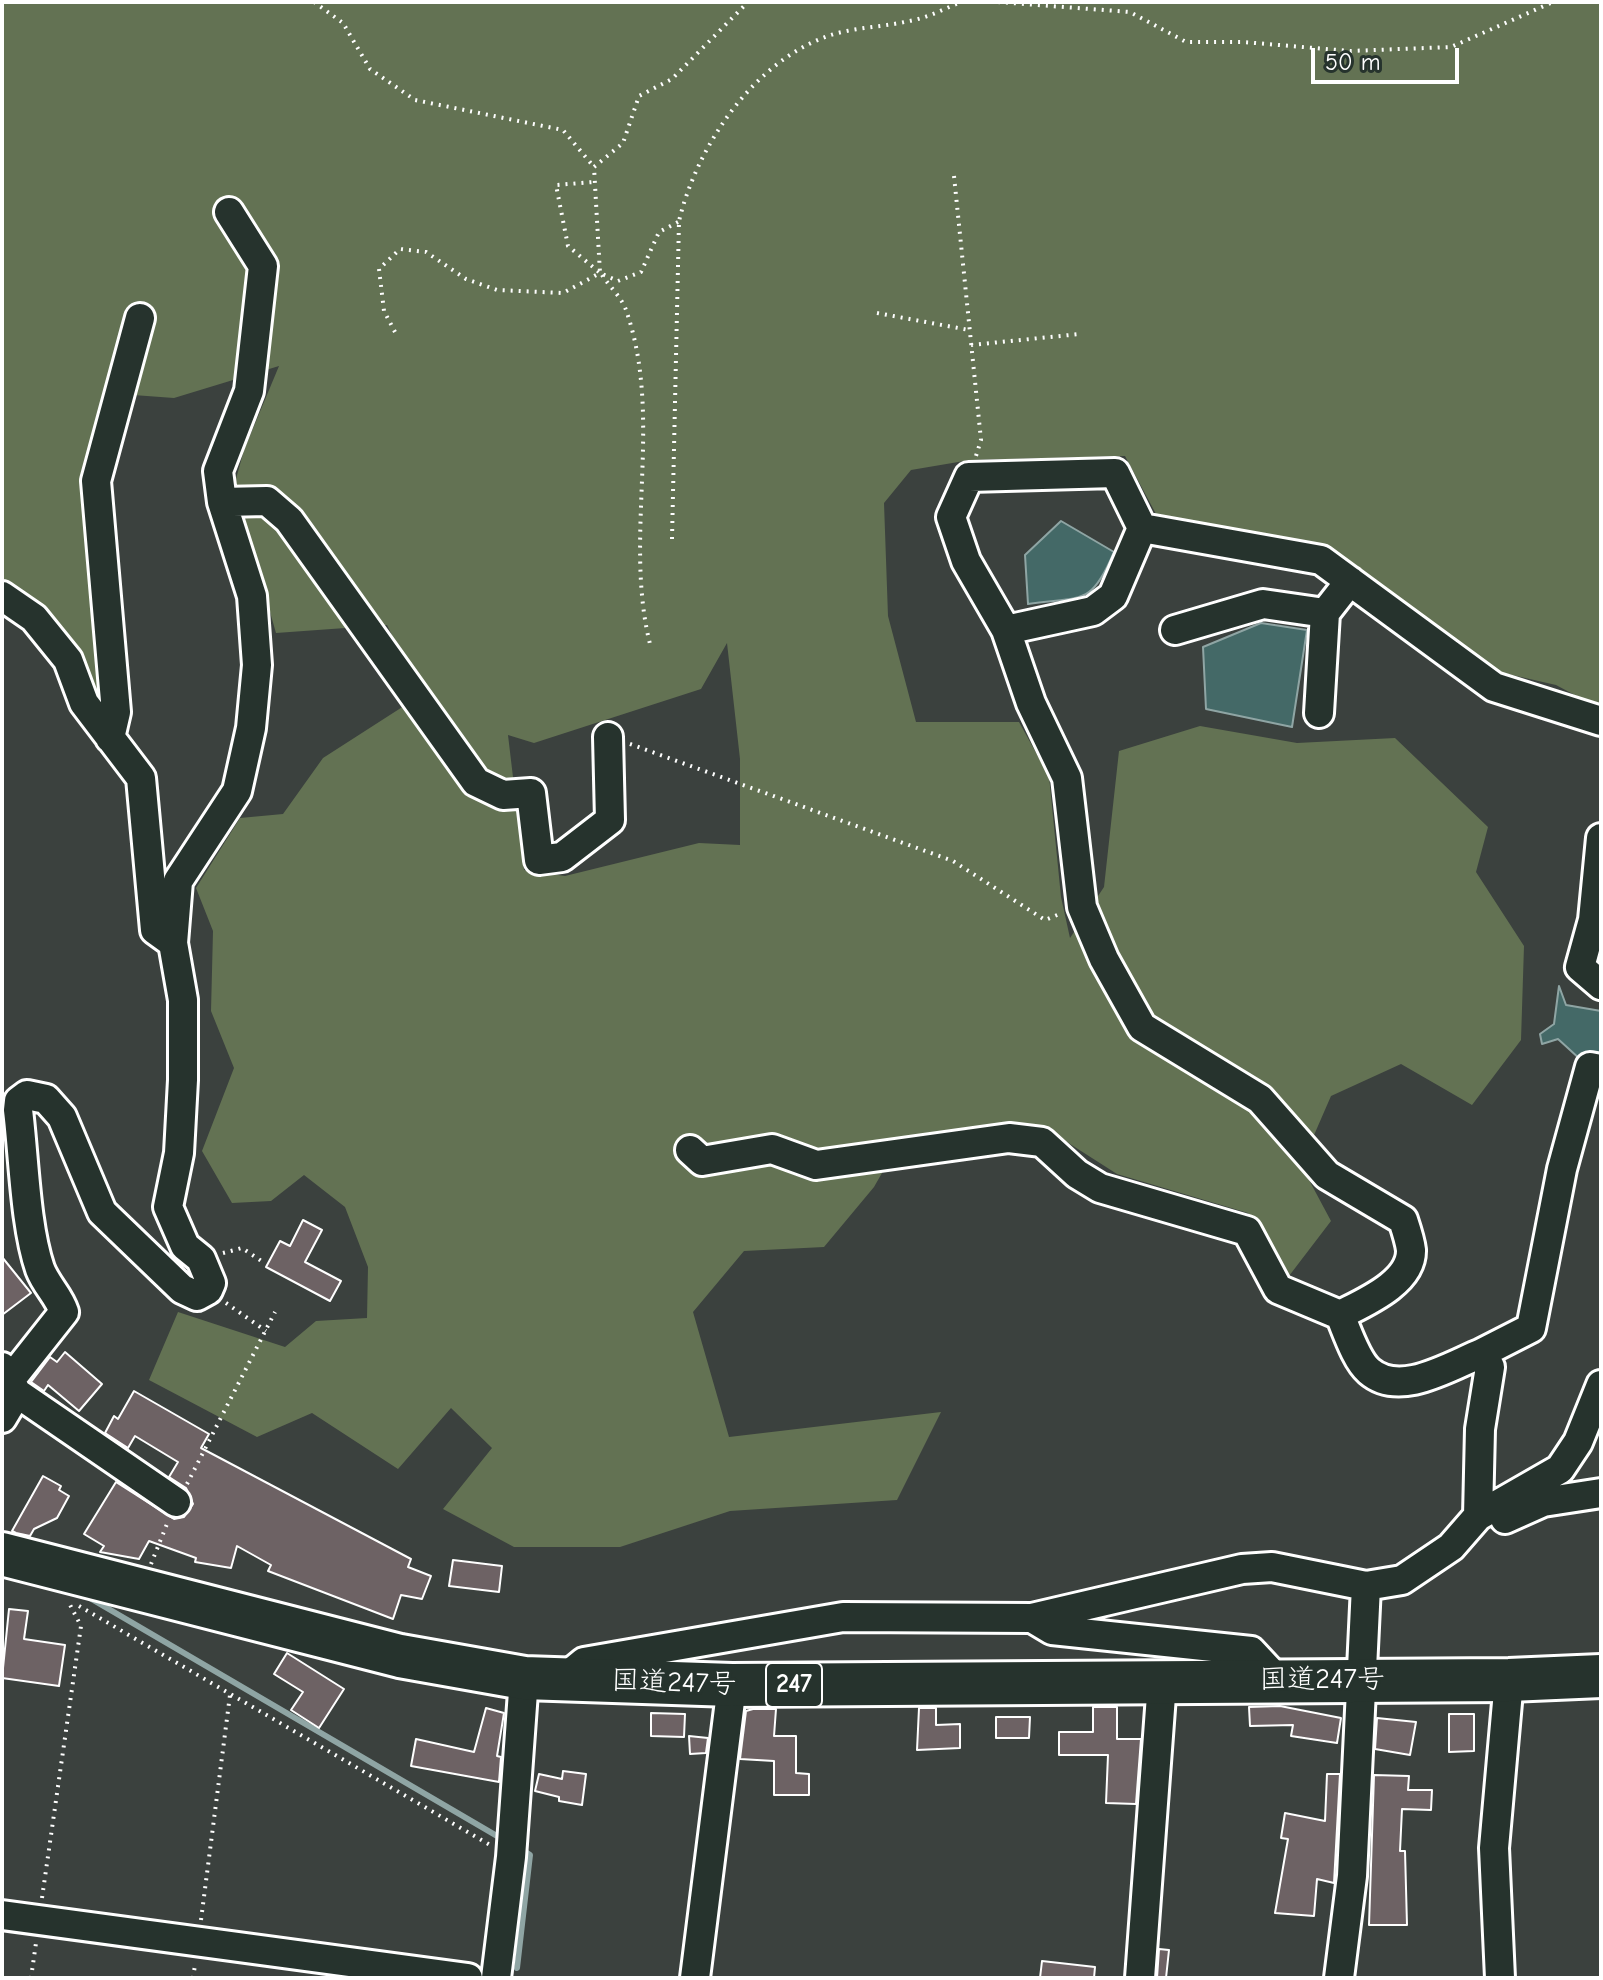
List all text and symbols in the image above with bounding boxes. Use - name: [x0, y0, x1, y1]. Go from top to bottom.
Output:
- scale bar: [1315, 32, 1463, 82]
- text: 50 m: [1325, 48, 1381, 76]
- road number: 247: [766, 1663, 822, 1707]
- street label: 国道247号: [1259, 1663, 1385, 1697]
- street label: 国道247号: [611, 1664, 737, 1702]

